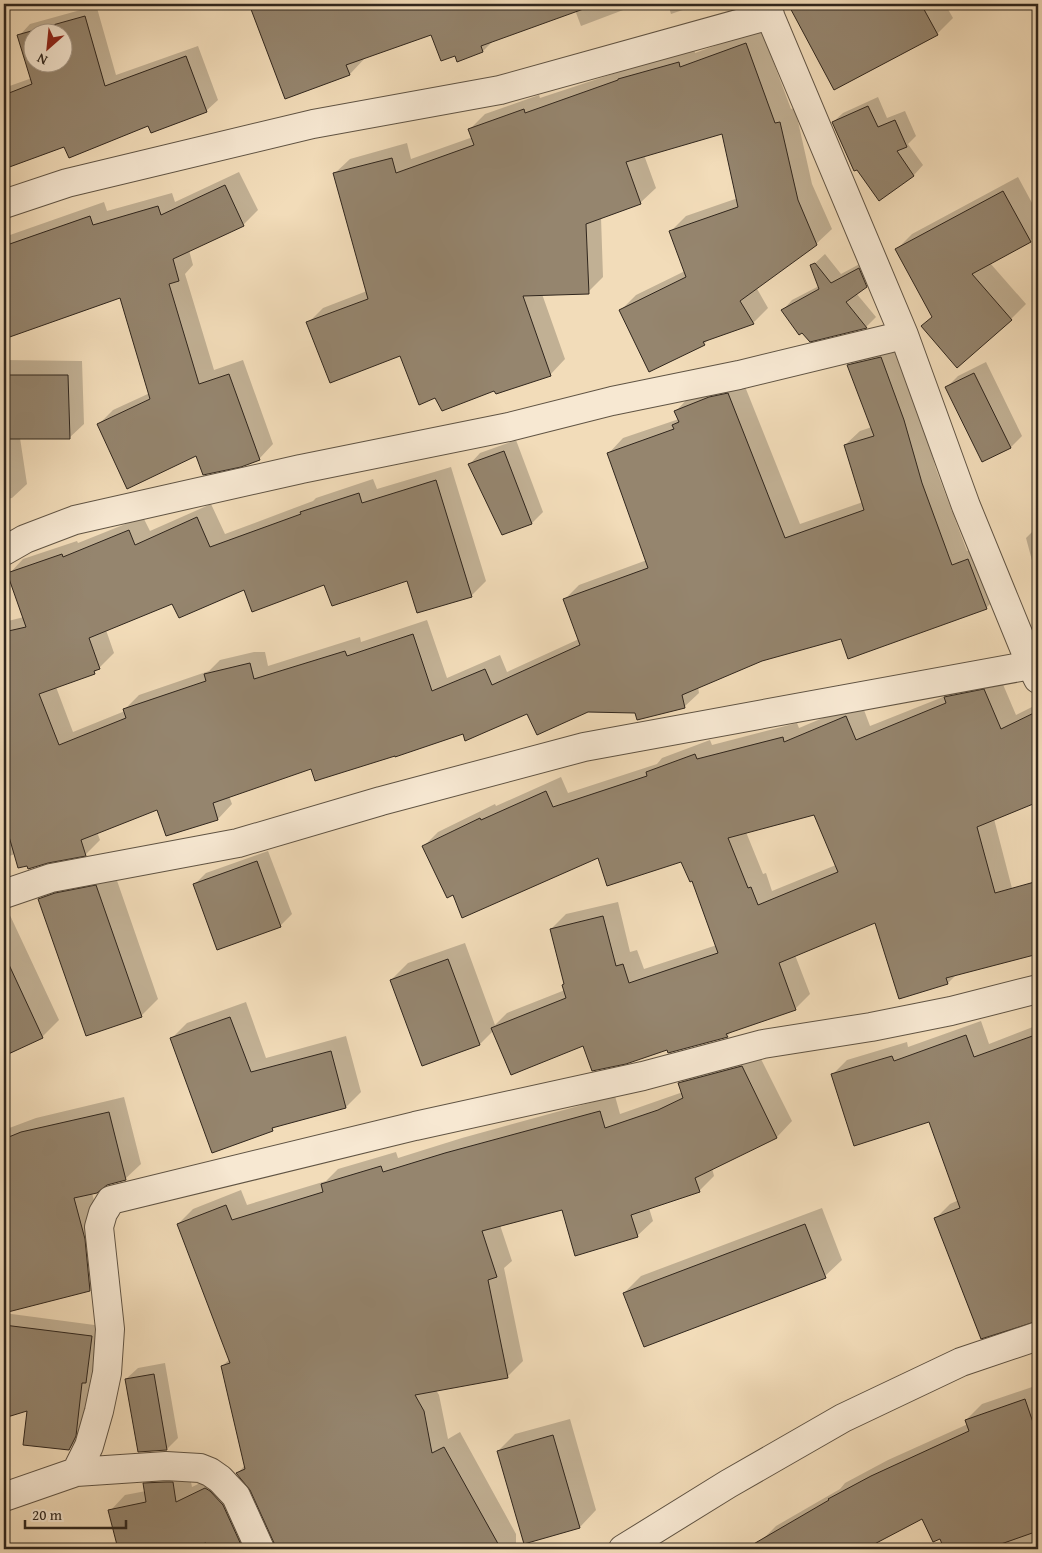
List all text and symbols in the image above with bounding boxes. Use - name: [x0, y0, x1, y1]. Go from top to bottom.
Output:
- north arrow: [22, 22, 72, 72]
- text: N: [33, 48, 51, 71]
- scale bar: [25, 1498, 126, 1530]
- text: 20 m: [32, 1504, 63, 1525]

